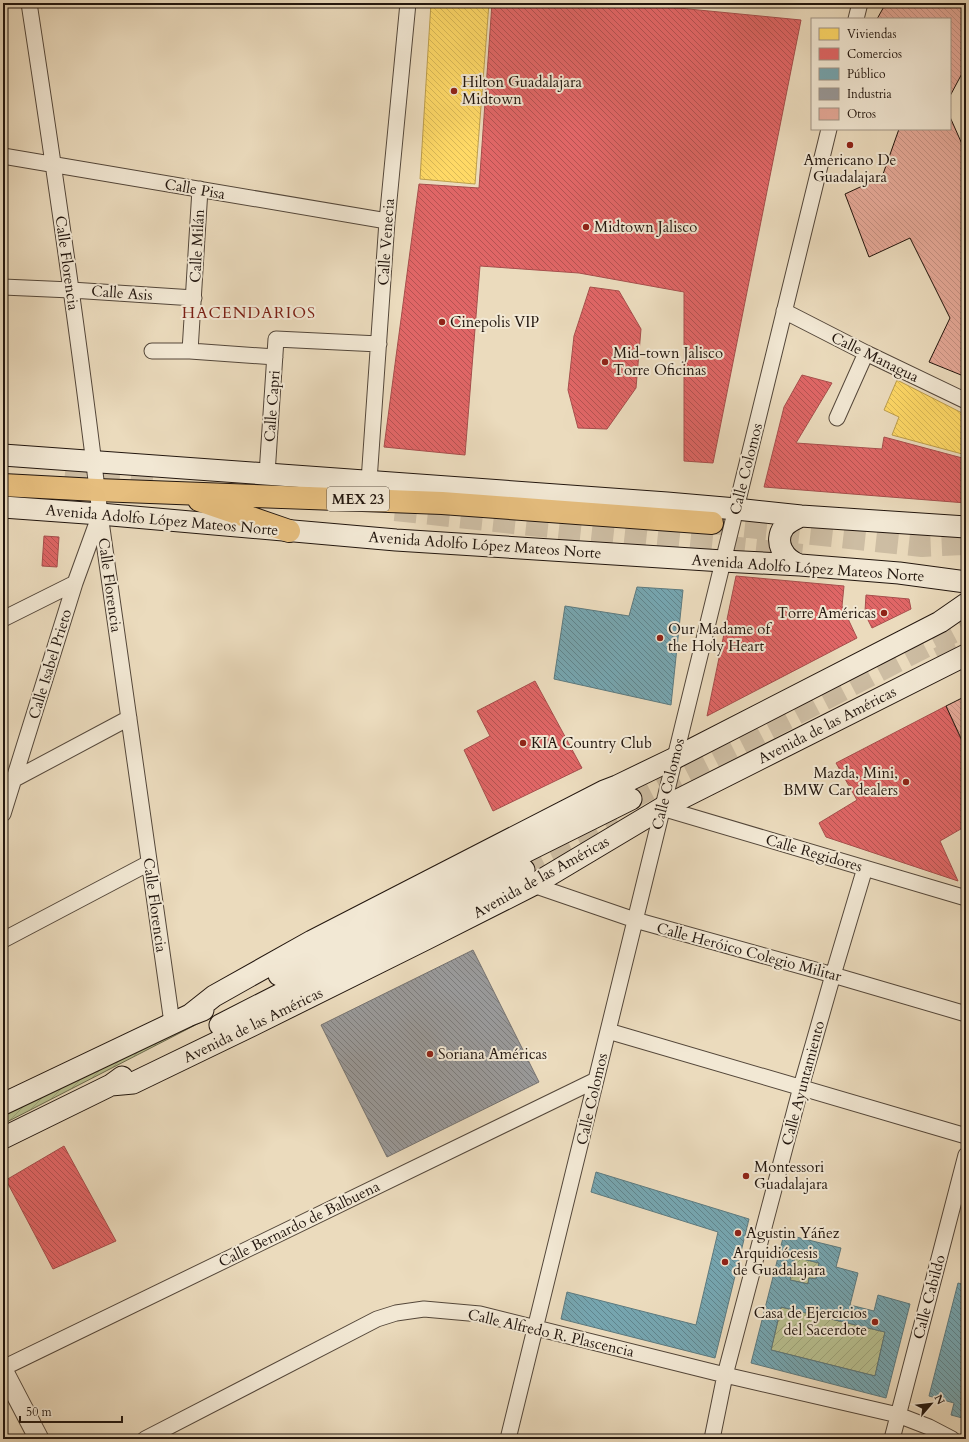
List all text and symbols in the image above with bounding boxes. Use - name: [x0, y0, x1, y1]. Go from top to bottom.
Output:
- legend: [811, 18, 951, 130]
- text: Viviendas: [847, 26, 897, 42]
- text: Comercios: [847, 46, 902, 62]
- text: Público: [847, 66, 886, 82]
- place label: Hilton Guadalajara Midtown: [462, 72, 583, 109]
- marker: Hilton Guadalajara Midtown: [449, 86, 459, 96]
- text: Industria: [847, 86, 892, 102]
- text: Otros: [847, 106, 876, 122]
- marker: Americano De Guadalajara: [845, 140, 855, 150]
- place label: Americano De Guadalajara: [804, 150, 897, 187]
- street label: Calle Pisa: [163, 174, 227, 204]
- street label: Calle Venecia: [373, 197, 399, 286]
- street label: Calle Milán: [185, 208, 209, 283]
- street label: Calle Florencia: [50, 214, 84, 312]
- place label: Midtown Jalisco: [594, 217, 697, 237]
- marker: Midtown Jalisco: [581, 222, 591, 232]
- street label: Calle Asis: [91, 281, 153, 305]
- district label: HACENDARIOS: [182, 302, 316, 324]
- place label: Cinepolis VIP: [450, 312, 539, 332]
- marker: Cinepolis VIP: [437, 317, 447, 327]
- street label: Calle Managua: [828, 327, 923, 387]
- place label: Mid-town Jalisco Torre Oficinas: [613, 343, 723, 380]
- marker: Mid-town Jalisco Torre Oficinas: [600, 357, 610, 367]
- street label: Calle Capri: [260, 369, 284, 443]
- street label: Calle Colomos: [725, 421, 767, 517]
- road number: MEX 23: [327, 487, 389, 511]
- street label: Avenida Adolfo López Mateos Norte: [45, 500, 279, 540]
- street label: Avenida Adolfo López Mateos Norte: [368, 527, 602, 563]
- street label: Calle Florencia: [93, 536, 127, 634]
- street label: Avenida Adolfo López Mateos Norte: [691, 550, 925, 586]
- place label: Torre Américas: [777, 603, 876, 623]
- street label: Calle Isabel Prieto: [24, 607, 76, 721]
- marker: Torre Américas: [879, 608, 889, 618]
- place label: Our Madame of the Holy Heart: [668, 619, 772, 656]
- marker: Our Madame of the Holy Heart: [655, 633, 665, 643]
- street label: Avenida de las Américas: [754, 681, 900, 769]
- place label: KIA Country Club: [531, 733, 652, 753]
- street label: Calle Colomos: [647, 736, 689, 832]
- marker: KIA Country Club: [518, 738, 528, 748]
- place label: Mazda, Mini, BMW Car dealers: [783, 763, 898, 800]
- marker: Mazda, Mini, BMW Car dealers: [901, 777, 911, 787]
- street label: Calle Regidores: [763, 830, 865, 876]
- street label: Avenida de las Américas: [469, 831, 613, 923]
- street label: Calle Florencia: [138, 856, 172, 954]
- street label: Calle Heróico Colegio Militar: [654, 918, 844, 986]
- street label: Avenida de las Américas: [180, 983, 326, 1067]
- street label: Calle Ayuntamiento: [777, 1019, 829, 1147]
- place label: Soriana Américas: [438, 1044, 547, 1064]
- marker: Soriana Américas: [425, 1049, 435, 1059]
- street label: Calle Colomos: [572, 1051, 612, 1147]
- place label: Montessori Guadalajara: [754, 1157, 829, 1194]
- marker: Montessori Guadalajara: [741, 1171, 751, 1181]
- street label: Calle Bernardo de Balbuena: [215, 1176, 383, 1272]
- place label: Agustin Yáñez: [746, 1223, 840, 1243]
- marker: Agustin Yáñez: [733, 1228, 743, 1238]
- place label: Arquidiócesis de Guadalajara: [733, 1243, 826, 1280]
- street label: Calle Cabildo: [908, 1253, 950, 1341]
- marker: Arquidiócesis de Guadalajara: [720, 1257, 730, 1267]
- place label: Casa de Ejercicios del Sacerdote: [754, 1303, 867, 1340]
- street label: Calle Alfredo R. Plascencia: [466, 1304, 637, 1362]
- marker: Casa de Ejercicios del Sacerdote: [870, 1317, 880, 1327]
- north arrow: [911, 1384, 951, 1424]
- text: N: [931, 1392, 948, 1408]
- scale bar: [20, 1398, 122, 1424]
- text: 50 m: [26, 1404, 53, 1420]

